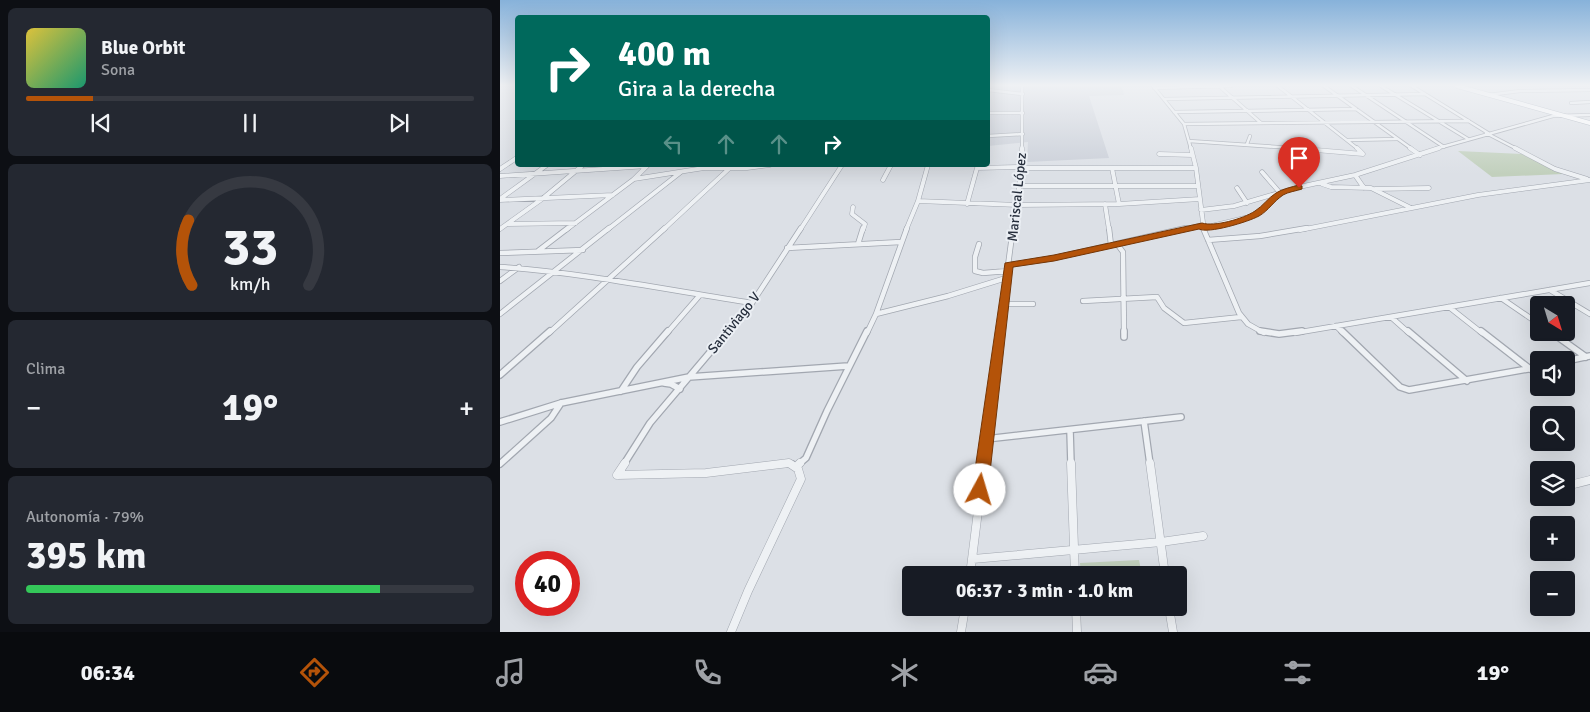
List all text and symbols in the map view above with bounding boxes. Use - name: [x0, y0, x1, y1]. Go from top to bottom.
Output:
- text: 400 m: [618, 32, 711, 75]
- icon: right: [535, 35, 600, 100]
- text: Blue Orbit: [101, 36, 185, 60]
- text: Sona: [101, 60, 135, 80]
- text: Gira a la derecha: [618, 75, 775, 102]
- icon: previous: [87, 109, 115, 137]
- icon: pause: [236, 109, 264, 137]
- icon: next: [385, 109, 413, 137]
- icon: left: [659, 130, 687, 158]
- icon: ahead: [712, 130, 740, 158]
- icon: ahead: [765, 130, 793, 158]
- icon: right: [818, 130, 846, 158]
- pin: [1278, 137, 1320, 188]
- icon: arrive: [1285, 144, 1313, 172]
- street label: Mariscal López: [1004, 152, 1030, 242]
- text: 33: [222, 215, 278, 279]
- text: km/h: [230, 273, 270, 295]
- street label: Santiviago V: [704, 289, 764, 357]
- north arrow: [1530, 296, 1575, 341]
- map controls: [1530, 296, 1575, 616]
- button: sound: [1530, 351, 1575, 396]
- text: Clima: [26, 359, 65, 379]
- text: 19°: [222, 384, 278, 431]
- text: −: [26, 391, 41, 425]
- text: +: [459, 391, 474, 425]
- button: search: [1530, 406, 1575, 451]
- button: layers: [1530, 461, 1575, 506]
- position arrow: [953, 463, 1005, 515]
- text: Autonomía · 79%: [26, 507, 144, 527]
- button: +: [1530, 516, 1575, 561]
- text: 395 km: [26, 532, 147, 579]
- speed limit sign: 40: [515, 551, 580, 616]
- button: −: [1530, 571, 1575, 616]
- text: 06:37 · 3 min · 1.0 km: [956, 579, 1133, 603]
- icon: directions: [297, 655, 332, 690]
- icon: music: [493, 655, 528, 690]
- icon: phone: [690, 655, 725, 690]
- icon: climate: [887, 655, 922, 690]
- icon: car: [1083, 655, 1118, 690]
- icon: filters: [1280, 655, 1315, 690]
- text: 06:34: [81, 659, 135, 686]
- text: 19°: [1477, 659, 1509, 686]

